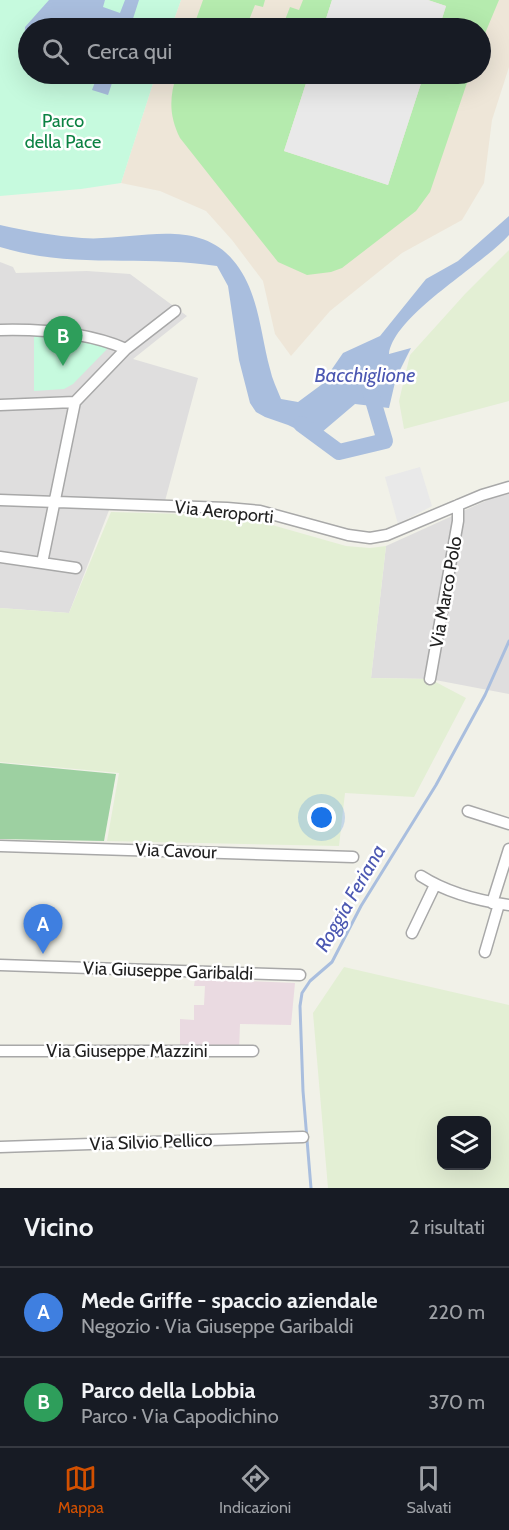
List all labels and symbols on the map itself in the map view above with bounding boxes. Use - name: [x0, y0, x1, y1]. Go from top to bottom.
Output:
- park label: Parco della Pace: [25, 110, 101, 153]
- pin: B: [44, 316, 82, 366]
- water label: Bacchiglione: [315, 363, 415, 387]
- street label: Via Aeroporti: [173, 496, 275, 528]
- street label: Via Marco Polo: [425, 534, 467, 650]
- your location: [307, 803, 336, 832]
- street label: Via Cavour: [135, 839, 217, 863]
- water label: Roggia Feriana: [310, 840, 390, 956]
- pin: A: [24, 904, 63, 954]
- street label: Via Giuseppe Garibaldi: [82, 957, 254, 985]
- street label: Via Giuseppe Mazzini: [46, 1040, 208, 1062]
- street label: Via Silvio Pellico: [89, 1129, 213, 1155]

